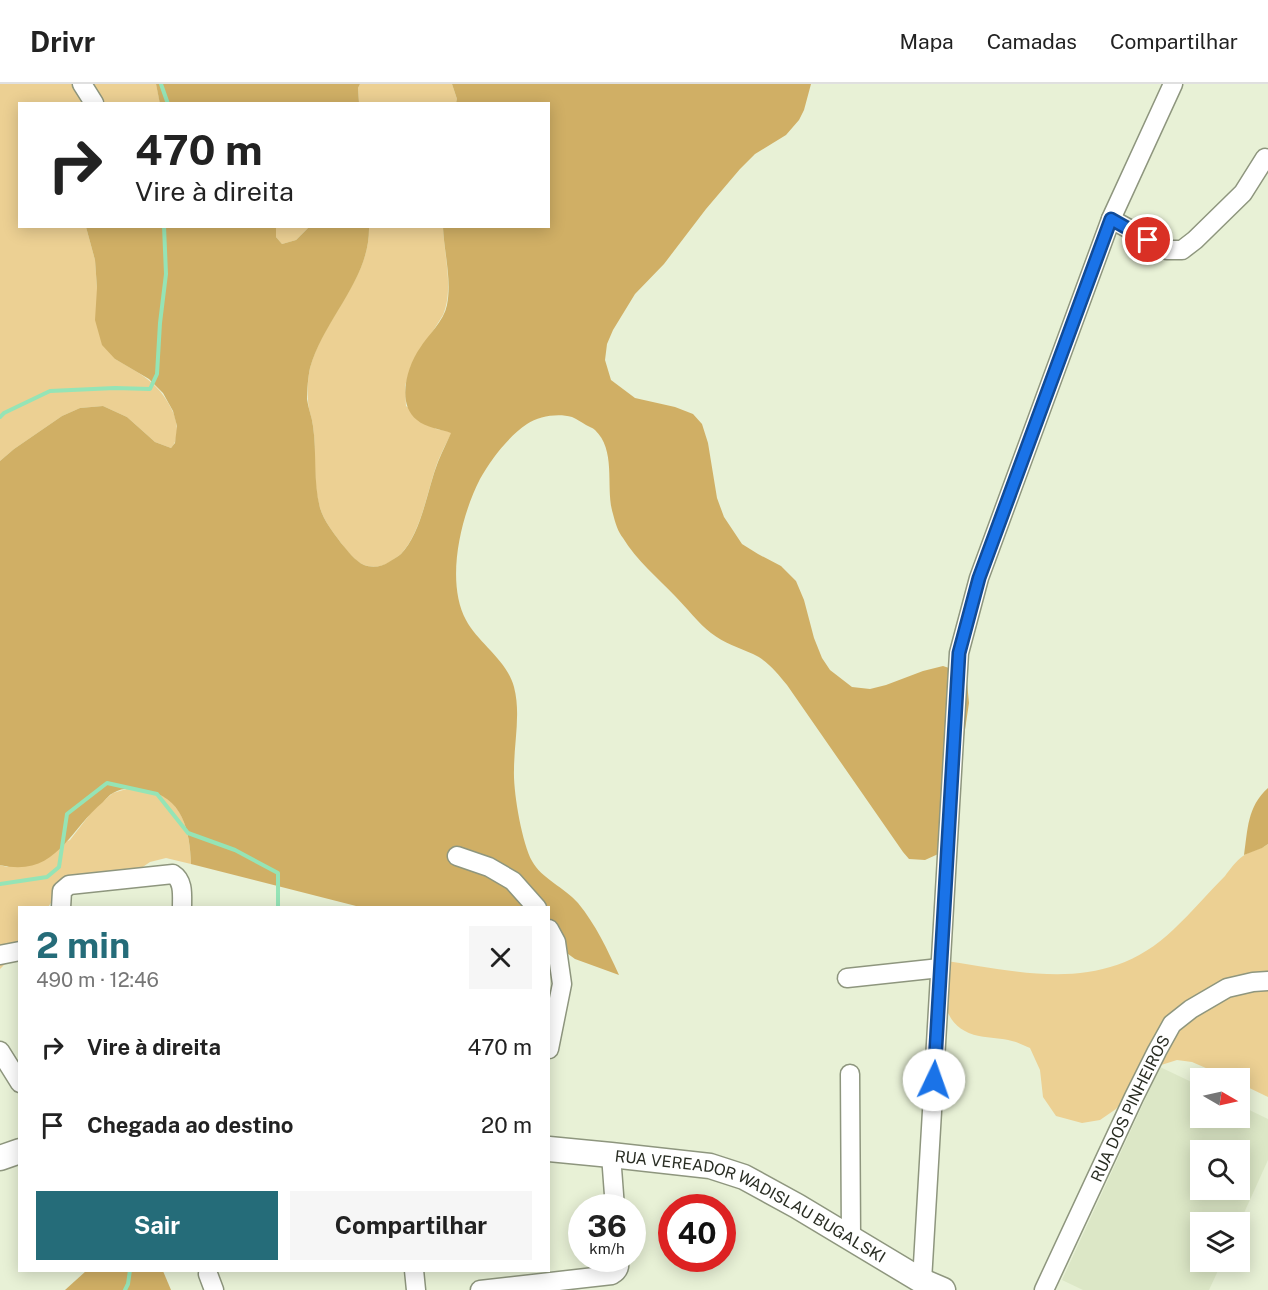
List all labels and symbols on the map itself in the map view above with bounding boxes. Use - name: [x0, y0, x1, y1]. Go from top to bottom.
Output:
- pin: [1122, 214, 1173, 265]
- street label: RUA DOS PINHEIROS: [1087, 1032, 1174, 1185]
- position arrow: [902, 1048, 966, 1112]
- north arrow: [1190, 1068, 1250, 1128]
- street label: RUA VEREADOR WADISLAU BUGALSKI: [614, 1146, 889, 1267]
- speed limit sign: 40: [658, 1194, 736, 1272]

